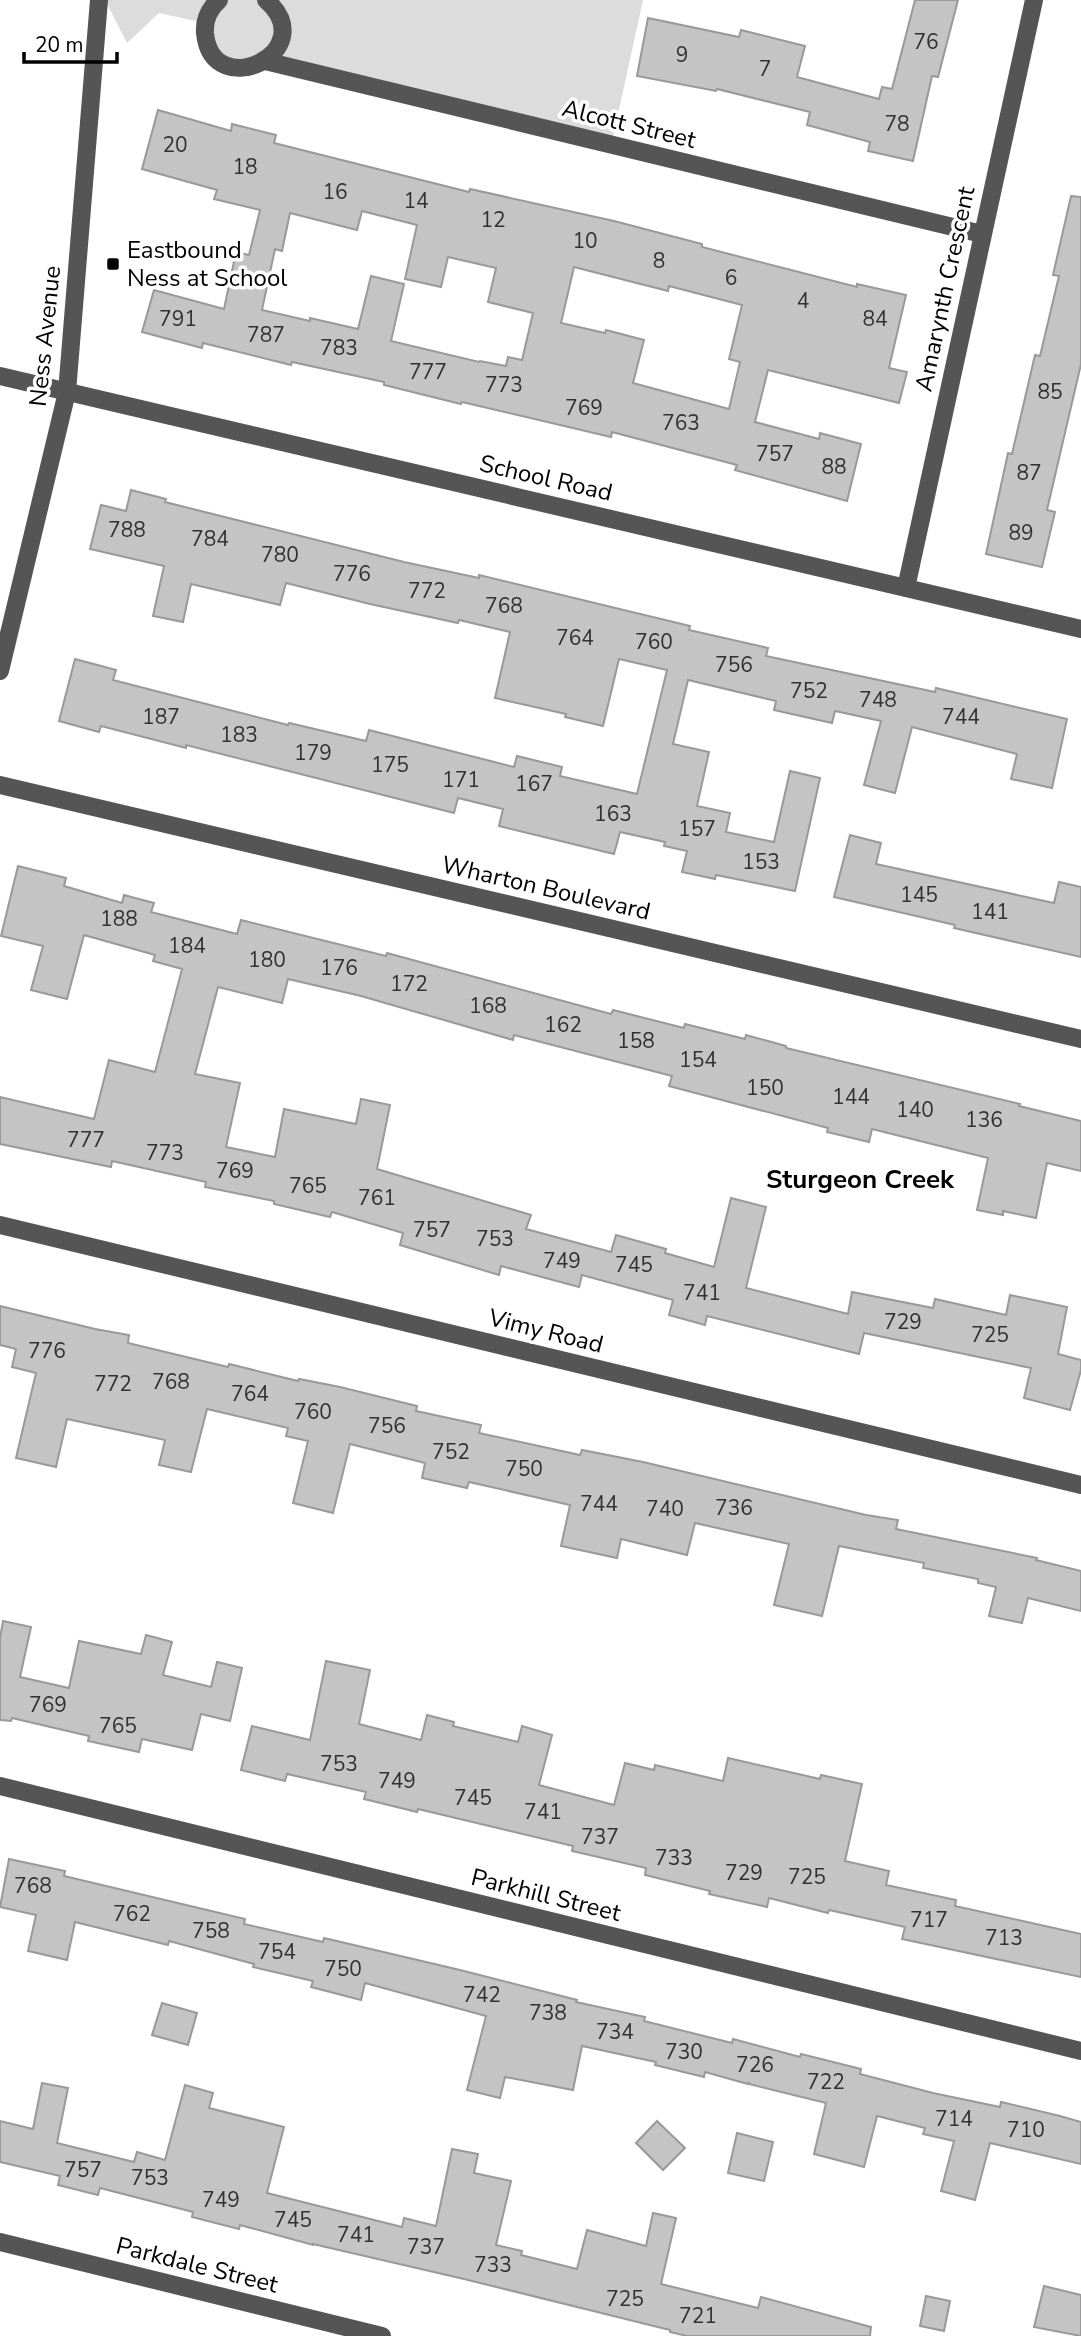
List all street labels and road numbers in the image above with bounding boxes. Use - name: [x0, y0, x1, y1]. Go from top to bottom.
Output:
- street label: Alcott Street: [559, 92, 700, 156]
- street label: Amarynth Crescent: [908, 183, 982, 394]
- street label: Ness Avenue: [22, 264, 68, 408]
- street label: School Road: [476, 447, 616, 509]
- street label: Wharton Boulevard: [438, 848, 654, 928]
- street label: Vimy Road: [484, 1301, 607, 1361]
- street label: Parkhill Street: [468, 1861, 625, 1929]
- street label: Parkdale Street: [113, 2229, 282, 2301]

